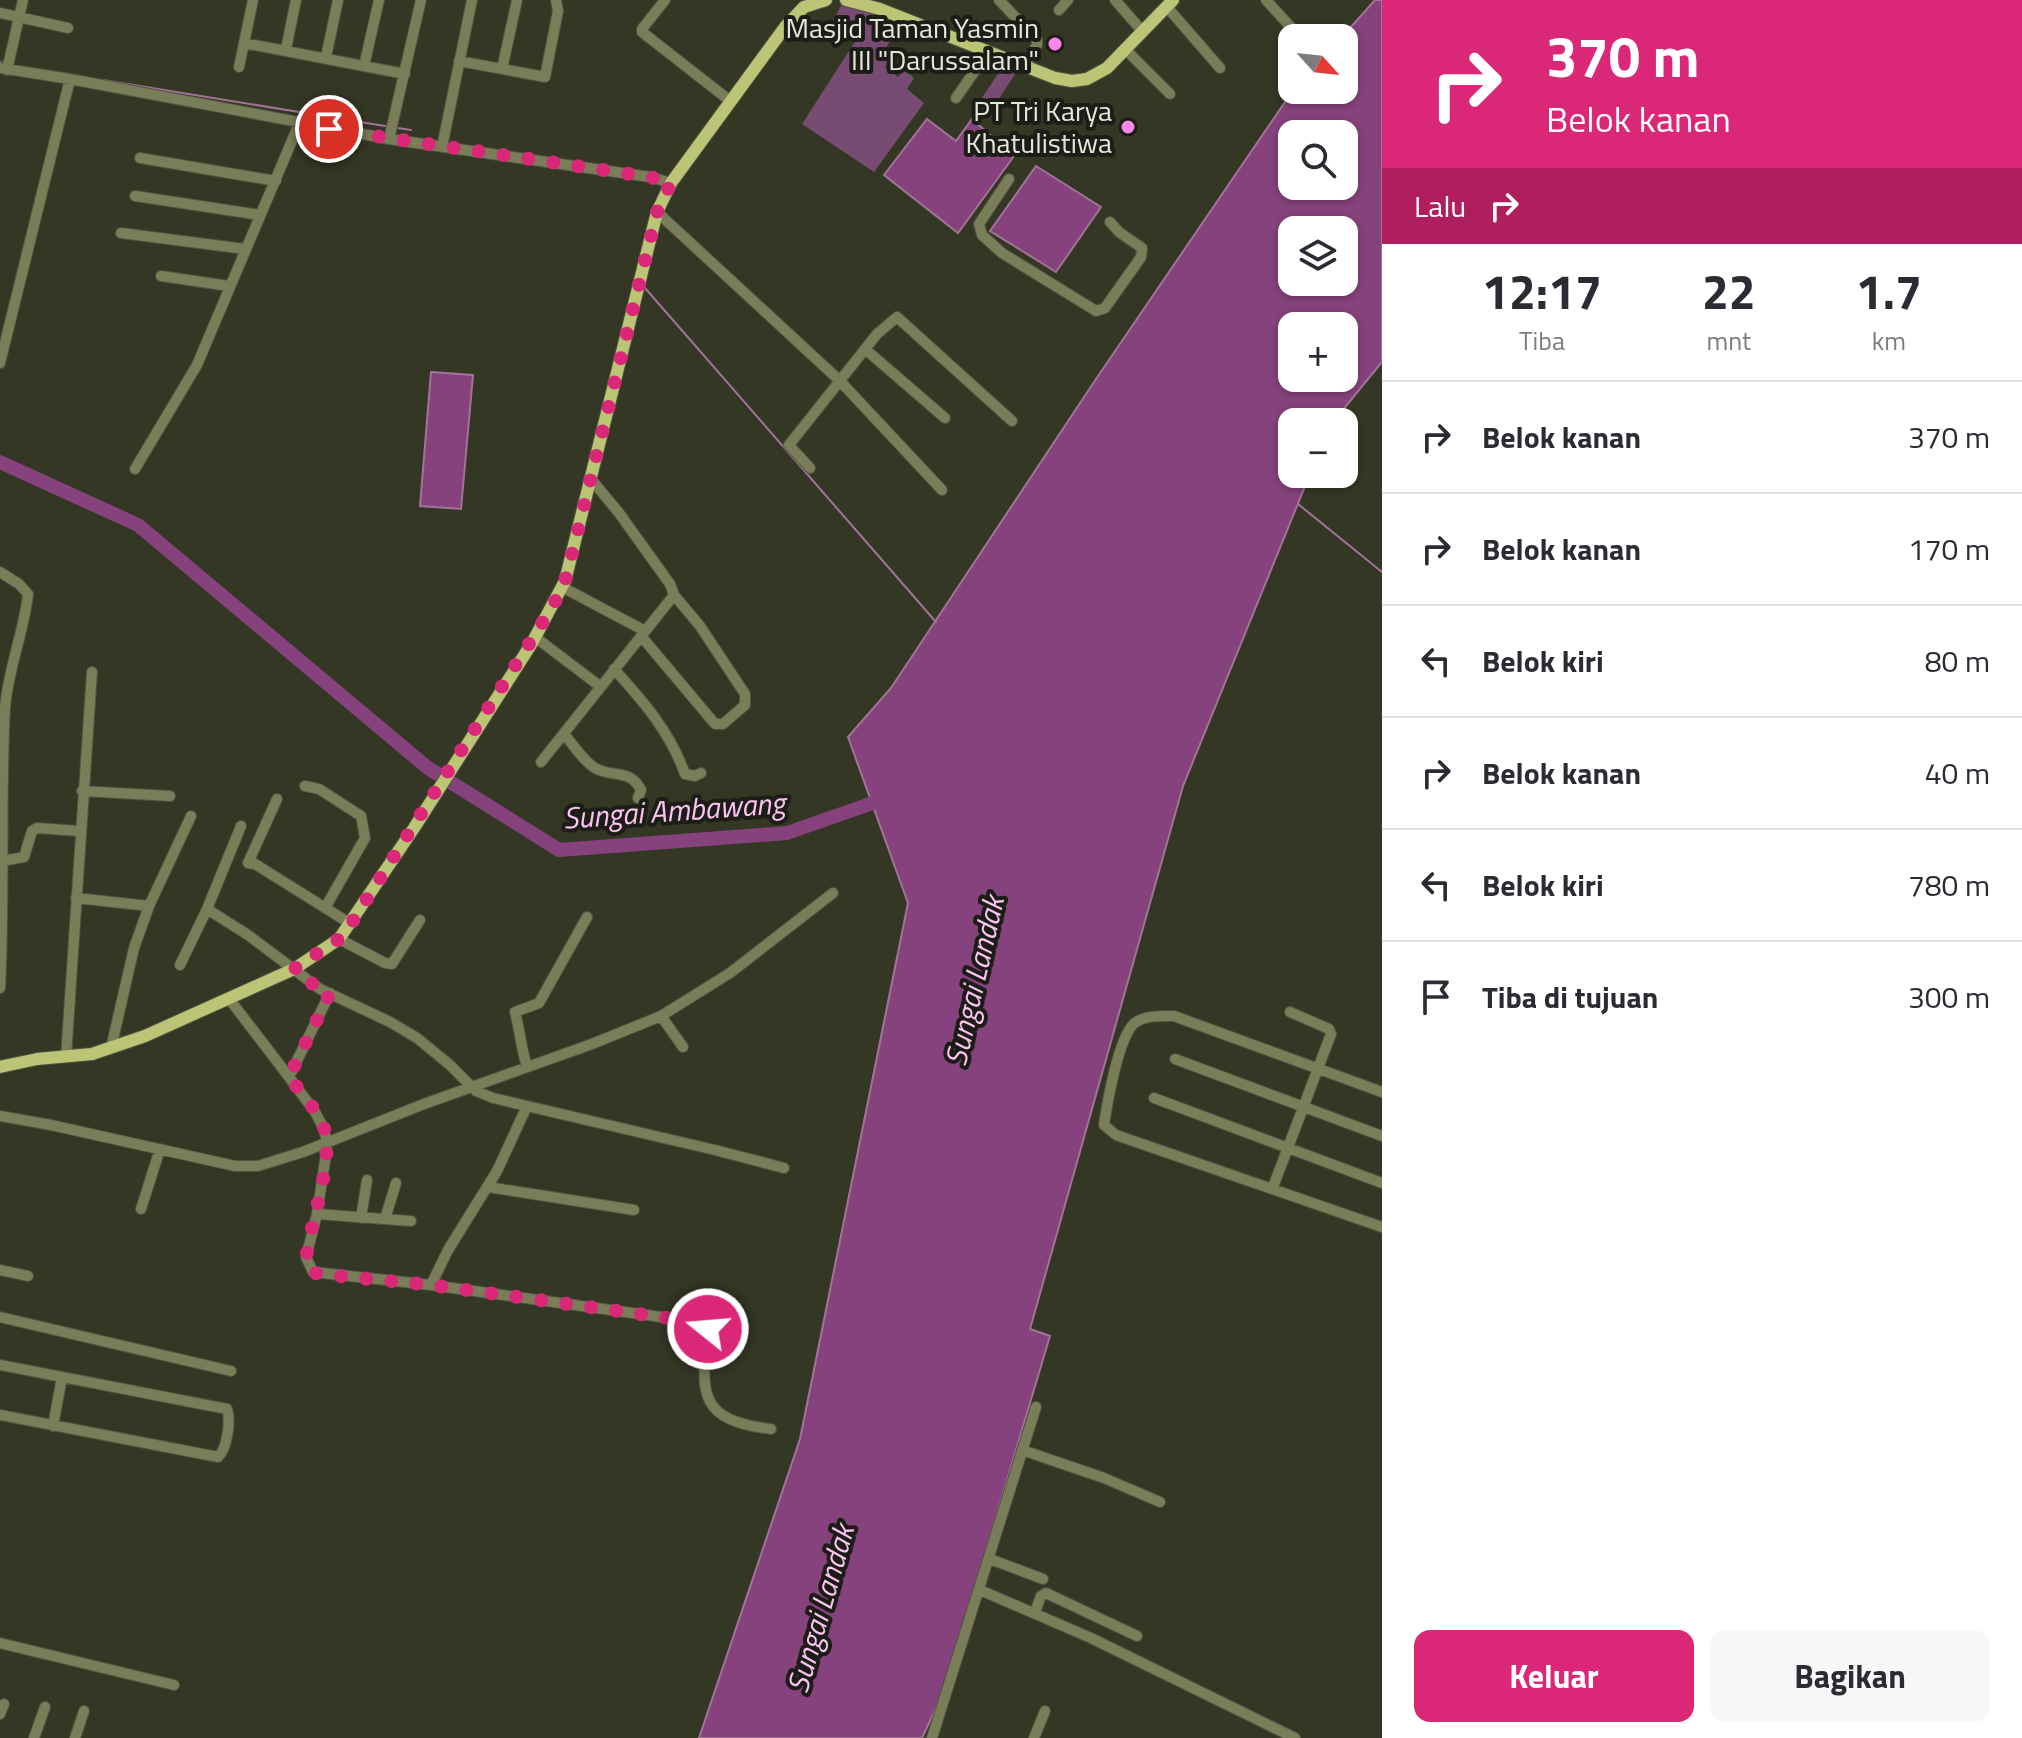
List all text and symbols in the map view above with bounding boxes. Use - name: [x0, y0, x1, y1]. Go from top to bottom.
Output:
- place label: Masjid Taman Yasmin III "Darussalam": [785, 6, 1039, 81]
- text: 370 m: [1546, 14, 1699, 99]
- north arrow: [1278, 24, 1358, 104]
- map controls: [1278, 24, 1358, 488]
- icon: right: [1414, 32, 1518, 136]
- marker: Masjid Taman Yasmin III "Darussalam": [1046, 35, 1064, 53]
- place label: PT Tri Karya Khatulistiwa: [966, 89, 1112, 164]
- text: Belok kanan: [1546, 91, 1731, 146]
- pin: [295, 95, 363, 163]
- icon: arrive: [307, 107, 351, 151]
- marker: PT Tri Karya Khatulistiwa: [1119, 118, 1137, 136]
- button: search: [1278, 120, 1358, 200]
- text: Lalu: [1414, 183, 1466, 229]
- icon: right: [1482, 184, 1526, 228]
- button: layers: [1278, 216, 1358, 296]
- text: 12:17: [1482, 255, 1602, 328]
- text: 22: [1702, 255, 1756, 328]
- text: 1.7: [1856, 255, 1922, 328]
- button: +: [1278, 312, 1358, 392]
- text: Tiba: [1519, 321, 1565, 360]
- text: mnt: [1706, 321, 1751, 360]
- text: km: [1872, 321, 1906, 360]
- button: −: [1278, 408, 1358, 488]
- text: Belok kanan: [1482, 414, 1641, 460]
- text: 370 m: [1908, 414, 1990, 460]
- icon: right: [1414, 415, 1458, 459]
- text: Belok kanan: [1482, 526, 1641, 572]
- text: 170 m: [1908, 526, 1990, 572]
- icon: right: [1414, 527, 1458, 571]
- text: Belok kiri: [1482, 638, 1604, 684]
- text: 80 m: [1925, 638, 1990, 684]
- icon: left: [1414, 639, 1458, 683]
- text: Belok kanan: [1482, 750, 1641, 796]
- text: 40 m: [1925, 750, 1990, 796]
- icon: right: [1414, 751, 1458, 795]
- water label: Sungai Ambawang: [562, 779, 789, 841]
- text: Belok kiri: [1482, 862, 1604, 908]
- text: 780 m: [1908, 862, 1990, 908]
- icon: left: [1414, 863, 1458, 907]
- water label: Sungai Landak: [932, 888, 1017, 1070]
- text: Tiba di tujuan: [1482, 974, 1658, 1020]
- text: 300 m: [1908, 974, 1990, 1020]
- icon: arrive: [1414, 975, 1458, 1019]
- position arrow: [666, 1287, 750, 1371]
- water label: Sungai Landak: [774, 1516, 867, 1698]
- button: Keluar: [1414, 1630, 1694, 1722]
- button: Bagikan: [1710, 1630, 1990, 1722]

